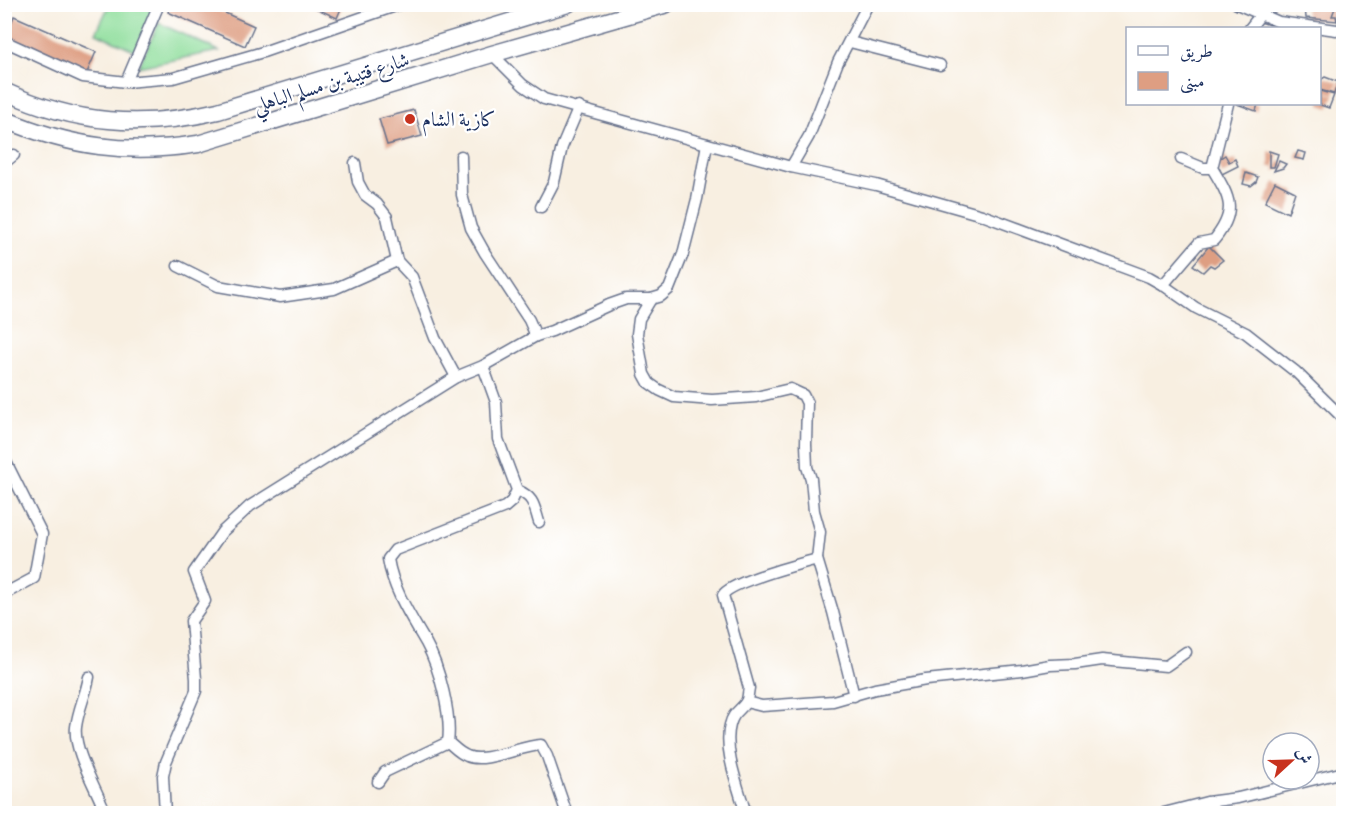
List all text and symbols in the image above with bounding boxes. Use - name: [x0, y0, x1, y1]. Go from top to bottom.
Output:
- legend: [1126, 27, 1321, 105]
- text: طريق: [1180, 39, 1213, 63]
- street label: شارع قتيبة بن مسلم الباهلي: [250, 46, 415, 126]
- text: مبنى: [1180, 69, 1205, 94]
- place label: كازية الشام: [422, 106, 496, 137]
- marker: كازية الشام: [403, 112, 417, 126]
- north arrow: [1261, 731, 1321, 791]
- text: ش: [1292, 744, 1317, 767]

